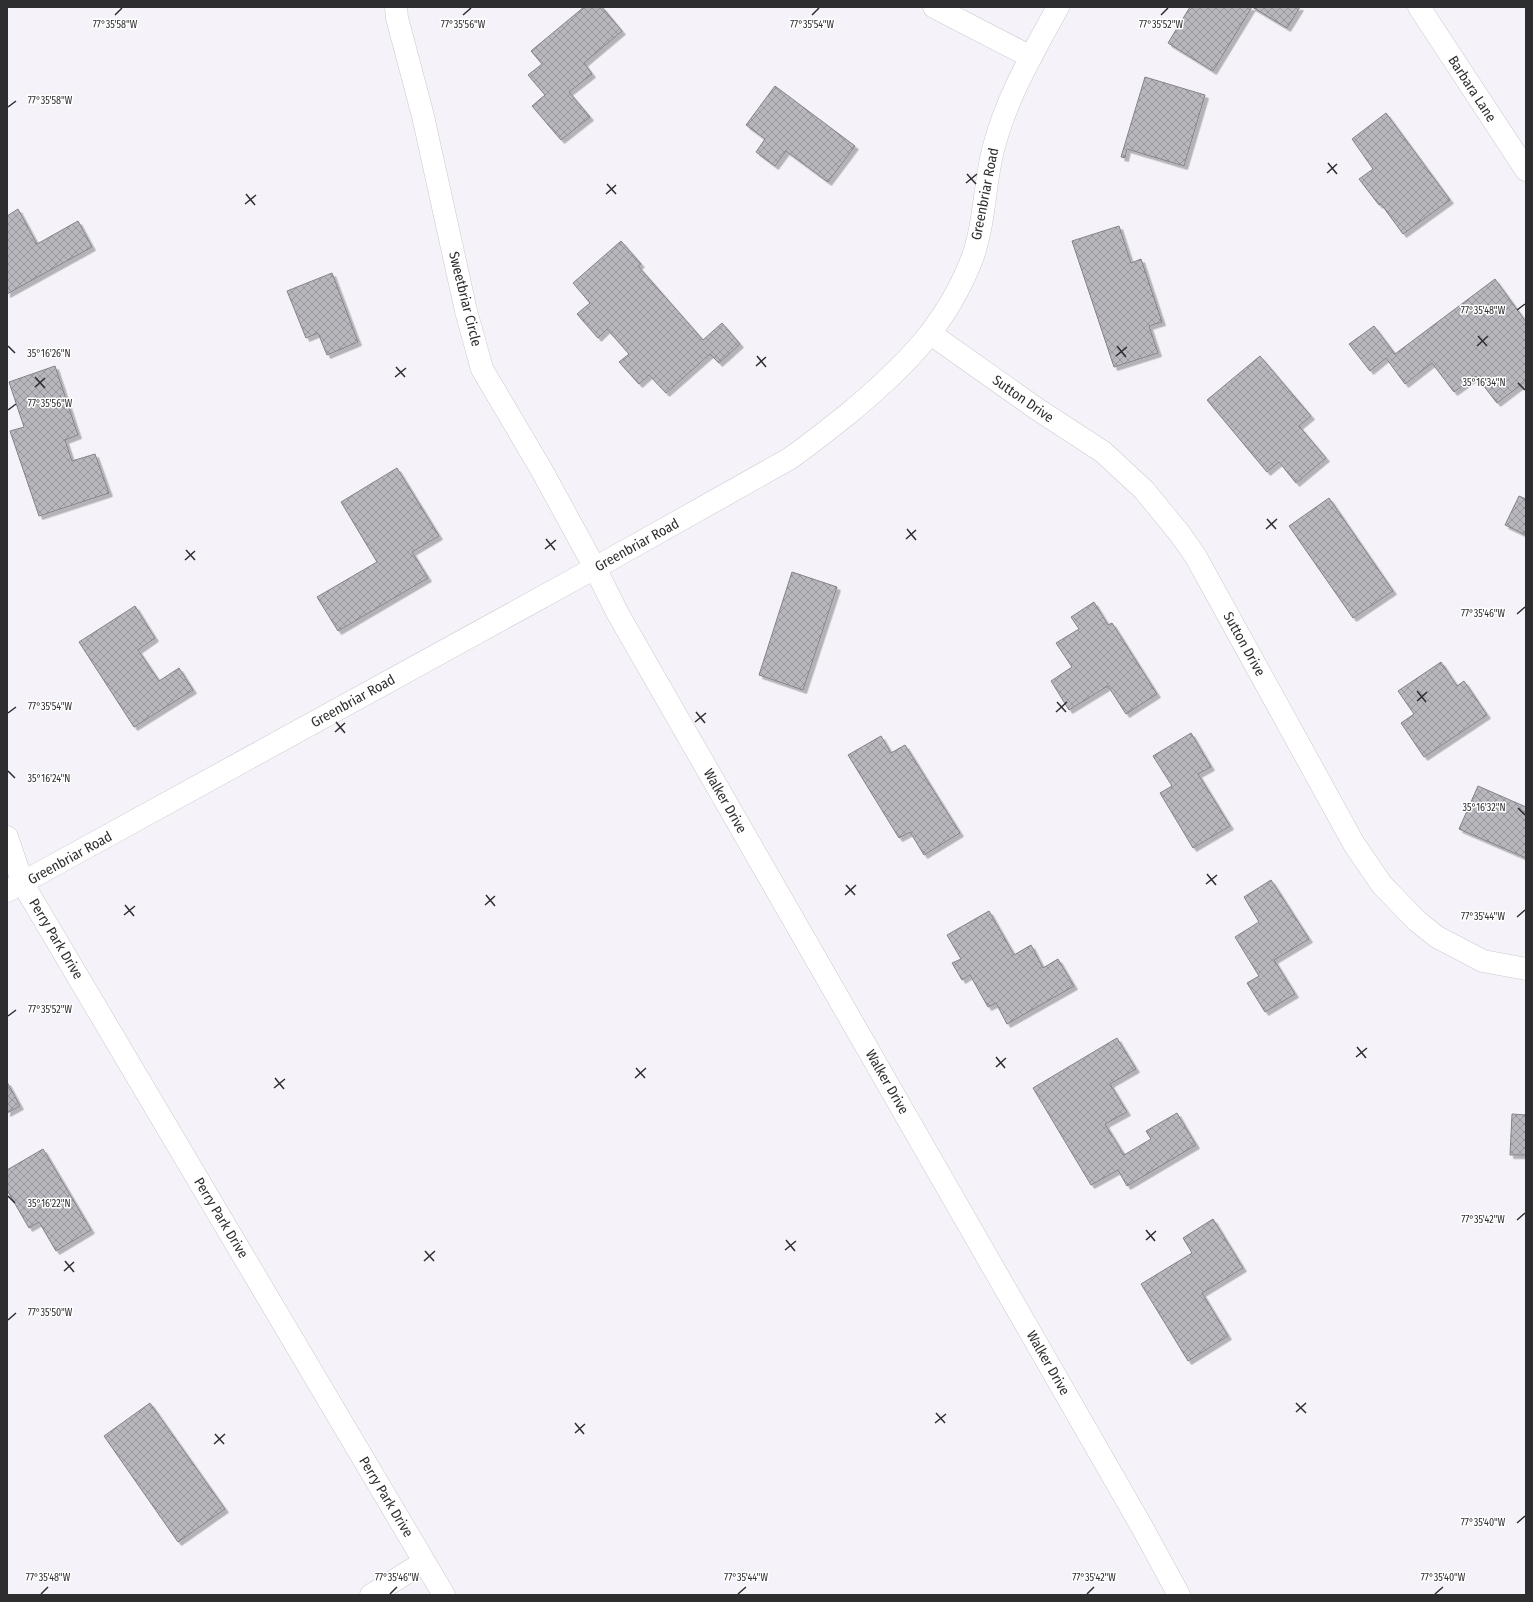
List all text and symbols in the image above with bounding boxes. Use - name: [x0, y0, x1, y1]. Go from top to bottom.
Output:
- text: 77°35'58"W: [93, 19, 138, 31]
- text: 77°35'56"W: [441, 19, 486, 31]
- text: 77°35'54"W: [790, 19, 834, 31]
- text: 77°35'52"W: [1139, 19, 1183, 31]
- street label: Barbara Lane: [1444, 53, 1500, 125]
- text: 77°35'58"W: [28, 95, 73, 107]
- street label: Greenbriar Road: [968, 146, 1002, 242]
- street label: Sweetbriar Circle: [445, 250, 485, 348]
- text: 77°35'48"W: [1461, 305, 1506, 317]
- text: 35°16'26"N: [27, 348, 71, 360]
- street label: Sutton Drive: [989, 372, 1057, 426]
- text: 35°16'34"N: [1462, 377, 1506, 389]
- text: 77°35'56"W: [28, 398, 73, 410]
- street label: Greenbriar Road: [592, 515, 682, 575]
- text: 77°35'46"W: [1461, 608, 1506, 620]
- street label: Sutton Drive: [1219, 609, 1269, 679]
- street label: Greenbriar Road: [308, 671, 398, 731]
- text: 77°35'54"W: [28, 701, 72, 713]
- street label: Walker Drive: [700, 766, 750, 836]
- text: 35°16'24"N: [28, 773, 70, 785]
- text: 35°16'32"N: [1462, 802, 1506, 814]
- street label: Greenbriar Road: [25, 828, 115, 888]
- street label: Perry Park Drive: [25, 896, 87, 982]
- text: 77°35'44"W: [1461, 911, 1505, 923]
- text: 77°35'52"W: [28, 1004, 72, 1016]
- street label: Walker Drive: [862, 1047, 912, 1117]
- street label: Perry Park Drive: [190, 1175, 252, 1261]
- text: 35°16'22"N: [27, 1198, 71, 1210]
- text: 77°35'42"W: [1461, 1214, 1505, 1226]
- text: 77°35'50"W: [28, 1307, 73, 1319]
- street label: Walker Drive: [1023, 1328, 1073, 1398]
- street label: Perry Park Drive: [355, 1454, 417, 1540]
- text: 77°35'40"W: [1461, 1517, 1506, 1529]
- text: 77°35'48"W: [26, 1572, 71, 1584]
- text: 77°35'46"W: [375, 1572, 420, 1584]
- text: 77°35'44"W: [724, 1572, 768, 1584]
- text: 77°35'42"W: [1072, 1572, 1116, 1584]
- text: 77°35'40"W: [1421, 1572, 1466, 1584]

